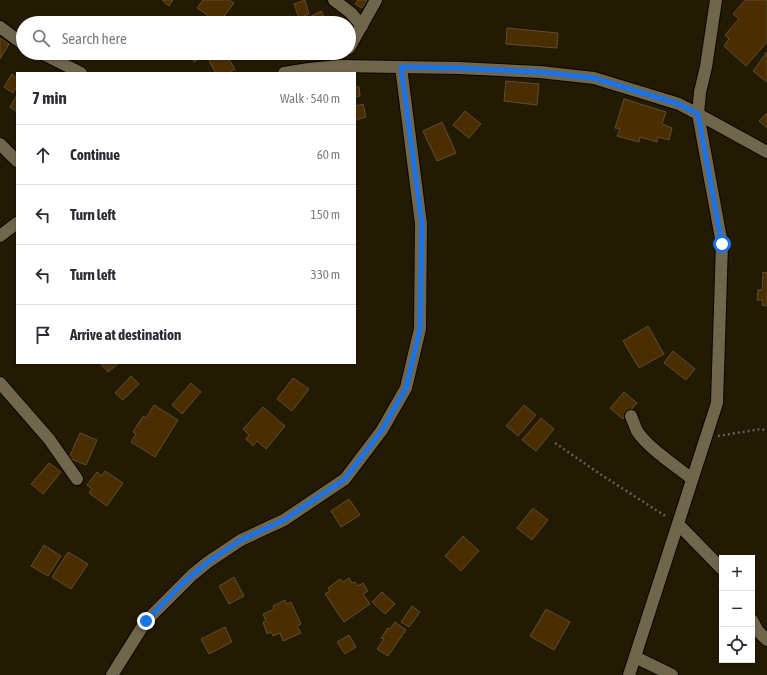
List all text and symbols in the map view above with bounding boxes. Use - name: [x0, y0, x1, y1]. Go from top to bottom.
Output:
- search box: [16, 16, 356, 60]
- icon: search: [30, 27, 52, 49]
- text: Search here: [62, 30, 127, 47]
- text: 7 min: [32, 88, 67, 108]
- text: Walk · 540 m: [280, 91, 340, 106]
- icon: ahead: [32, 144, 54, 166]
- text: Continue: [70, 146, 120, 163]
- text: 60 m: [317, 147, 340, 162]
- icon: left: [32, 204, 54, 226]
- text: Turn left: [70, 206, 116, 223]
- text: 150 m: [311, 207, 340, 222]
- route start: [713, 235, 731, 253]
- icon: left: [32, 264, 54, 286]
- text: Turn left: [70, 266, 116, 283]
- text: 330 m: [311, 267, 340, 282]
- icon: arrive: [32, 324, 54, 346]
- text: Arrive at destination: [70, 326, 181, 343]
- map controls: [719, 555, 755, 663]
- button: +: [719, 555, 755, 591]
- button: −: [719, 591, 755, 627]
- route end: [137, 612, 155, 630]
- button: locate: [719, 627, 755, 663]

